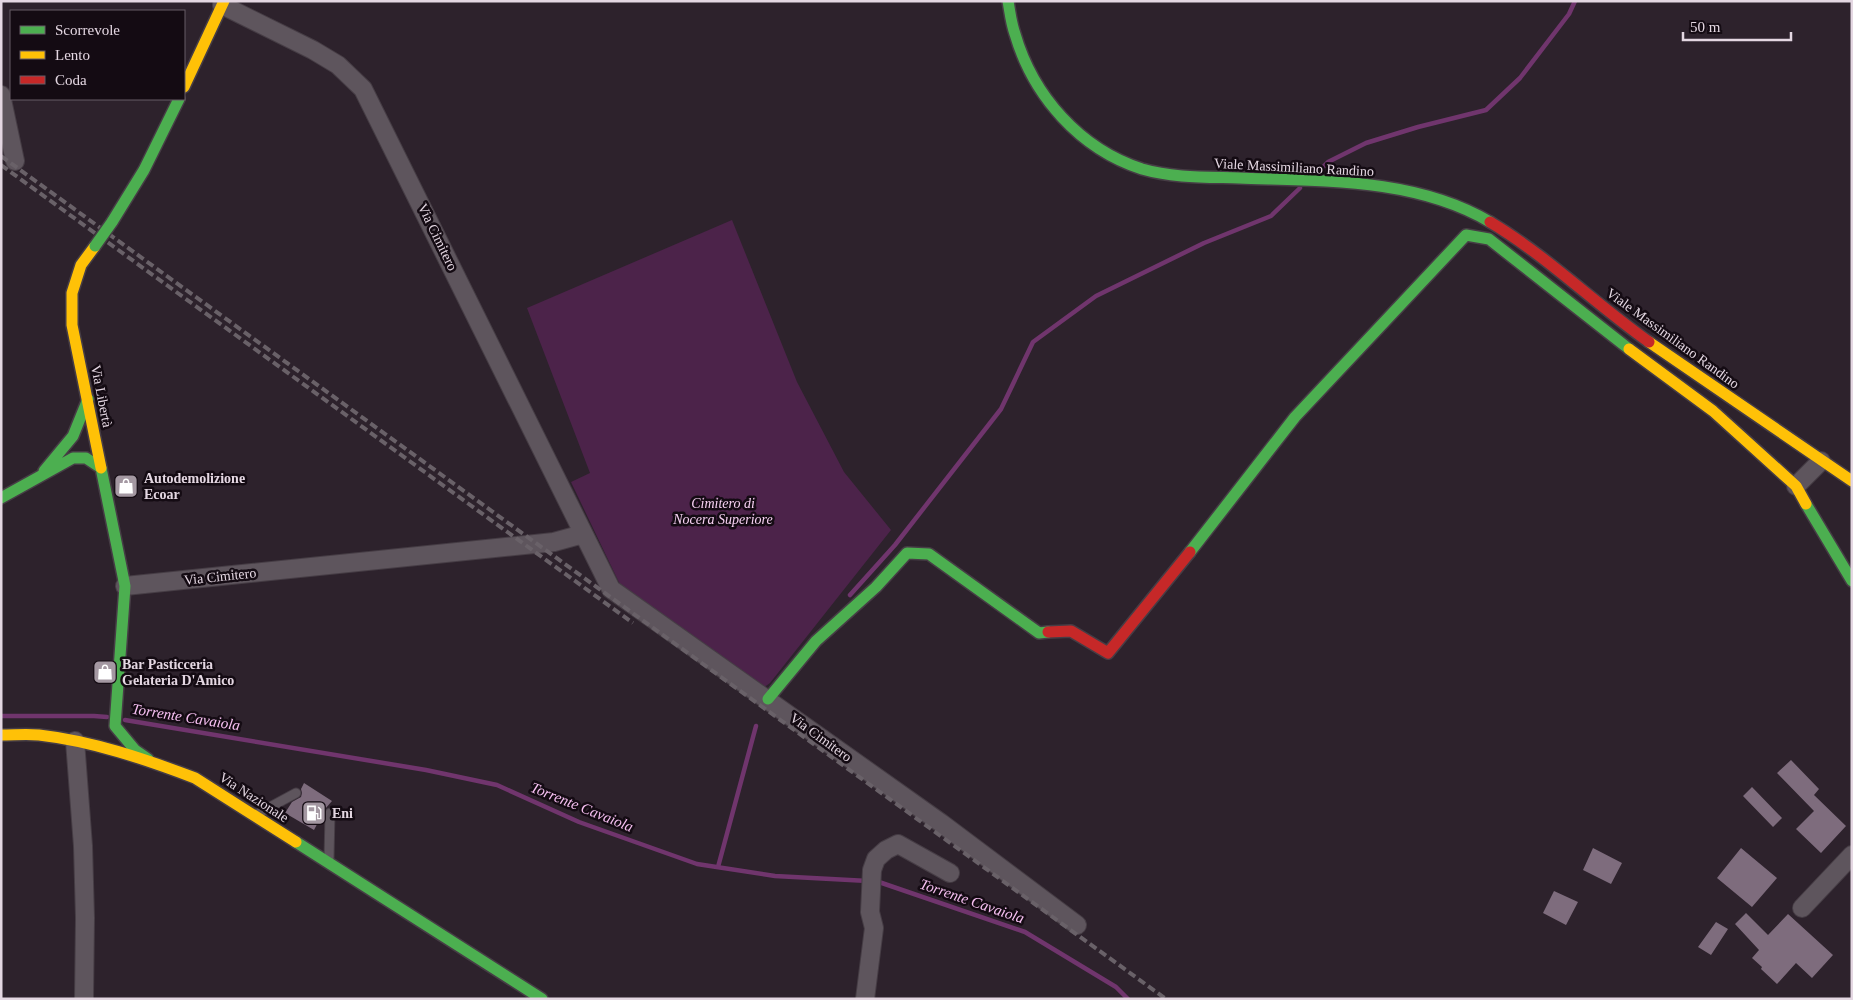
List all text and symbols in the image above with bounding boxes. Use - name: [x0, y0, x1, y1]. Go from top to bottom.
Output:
- legend: [10, 10, 185, 100]
- scale bar: [1683, 10, 1790, 42]
- text: 50 m: [1690, 19, 1721, 35]
- text: Scorrevole: [55, 22, 120, 38]
- text: Lento: [55, 47, 90, 63]
- text: Coda: [55, 72, 87, 88]
- street label: Viale Massimiliano Randino: [1214, 156, 1374, 179]
- street label: Via Cimitero: [415, 201, 460, 273]
- street label: Viale Massimiliano Randino: [1604, 285, 1742, 392]
- street label: Via Libertà: [88, 364, 115, 429]
- place label: Autodemolizione Ecoar: [144, 471, 245, 502]
- shop icon: Autodemolizione Ecoar: [113, 473, 139, 499]
- park label: Cimitero di Nocera Superiore: [672, 496, 773, 527]
- street label: Via Cimitero: [183, 565, 257, 588]
- place label: Bar Pasticceria Gelateria D'Amico: [122, 657, 234, 688]
- shop icon: Bar Pasticceria Gelateria D'Amico: [92, 659, 118, 685]
- water label: Torrente Cavaiola: [131, 701, 241, 733]
- street label: Via Cimitero: [787, 710, 855, 765]
- street label: Via Nazionale: [216, 769, 291, 825]
- water label: Torrente Cavaiola: [528, 779, 636, 835]
- fuel station icon: Eni: [301, 800, 327, 826]
- place label: Eni: [332, 806, 353, 821]
- water label: Torrente Cavaiola: [918, 876, 1026, 926]

